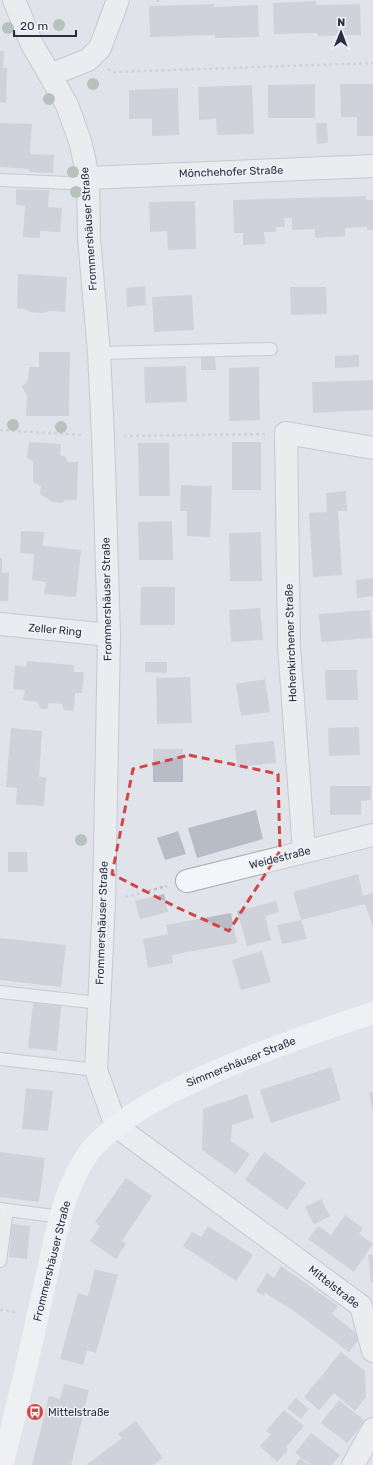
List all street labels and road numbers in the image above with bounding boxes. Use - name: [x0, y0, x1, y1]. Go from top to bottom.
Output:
- street label: Mönchehofer Straße: [179, 164, 283, 180]
- street label: Frommershäuser Straße: [78, 167, 100, 291]
- street label: Frommershäuser Straße: [99, 537, 115, 661]
- street label: Hohenkirchener Straße: [282, 584, 300, 702]
- street label: Zeller Ring: [28, 621, 82, 639]
- street label: Weidestraße: [248, 844, 312, 872]
- street label: Frommershäuser Straße: [93, 861, 111, 985]
- street label: Simmershäuser Straße: [184, 1034, 298, 1090]
- street label: Frommershäuser Straße: [31, 1199, 73, 1323]
- street label: Mittelstraße: [306, 1263, 362, 1311]

